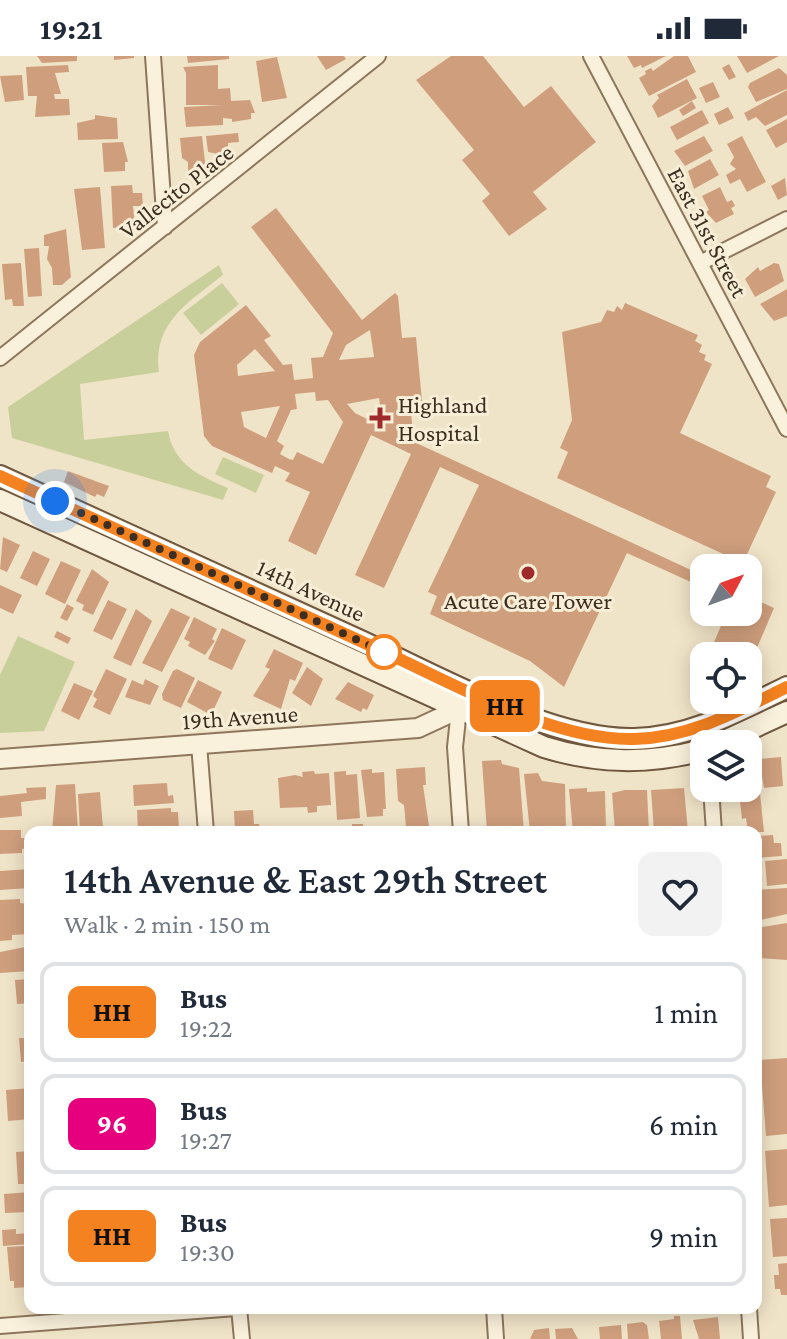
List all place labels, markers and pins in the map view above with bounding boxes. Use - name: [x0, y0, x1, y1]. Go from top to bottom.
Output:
- place label: Highland Hospital: [398, 391, 488, 446]
- marker: Highland Hospital: [369, 407, 391, 429]
- marker: Acute Care Tower: [519, 564, 537, 582]
- place label: Acute Care Tower: [444, 587, 612, 614]
- unlabelled marker: [367, 635, 401, 669]

